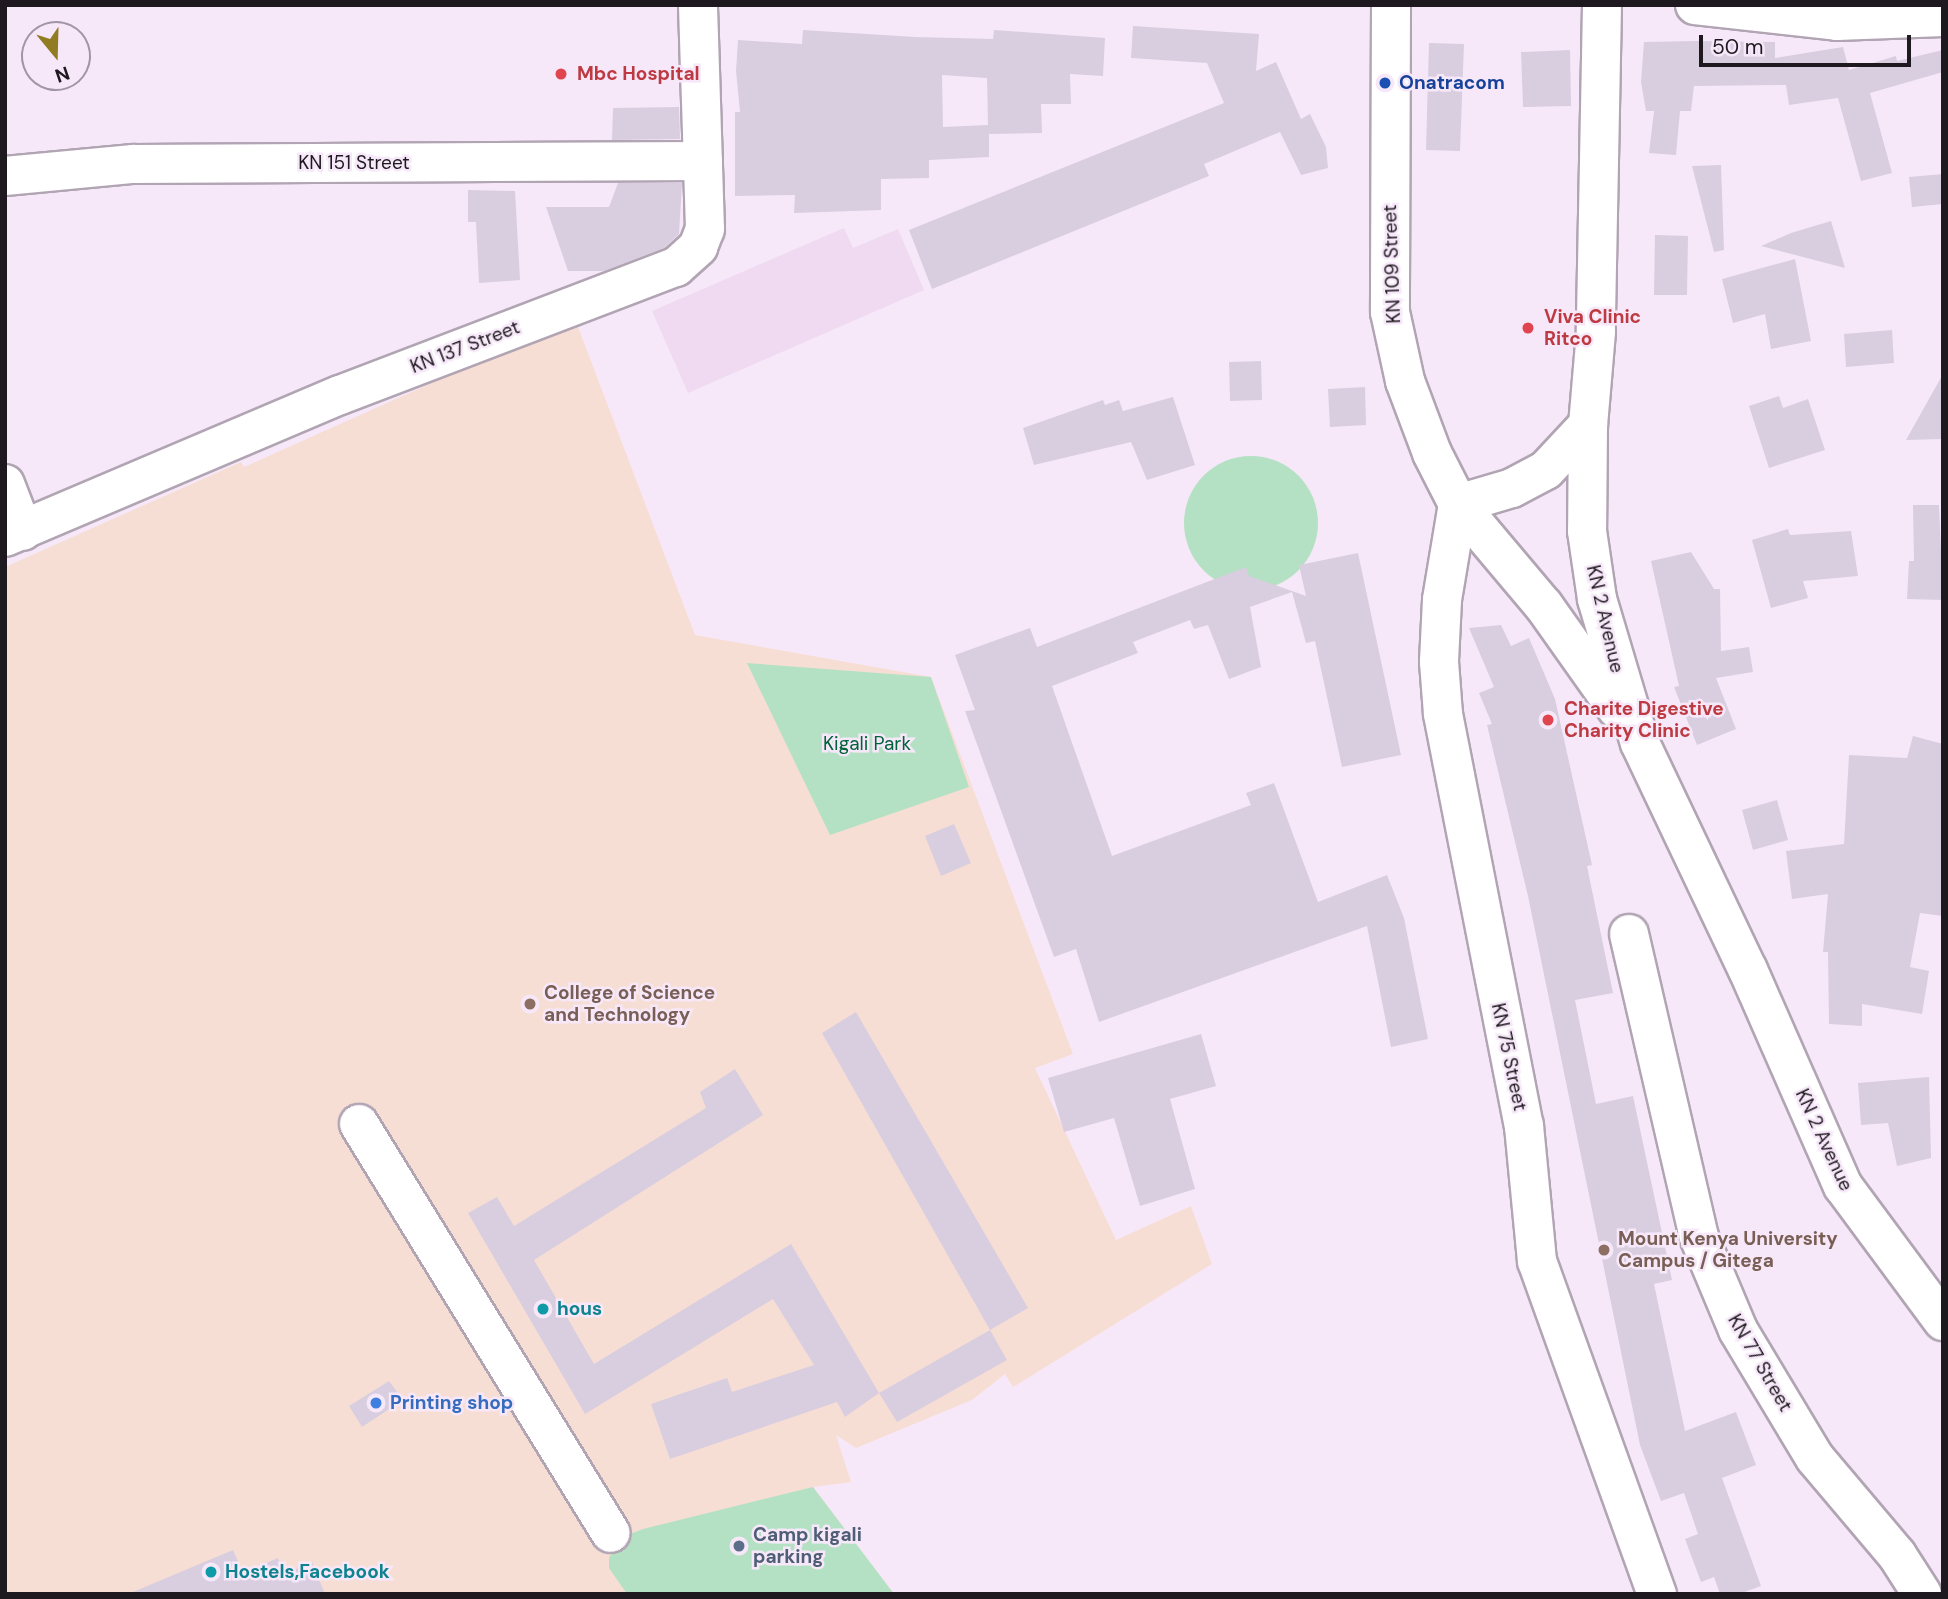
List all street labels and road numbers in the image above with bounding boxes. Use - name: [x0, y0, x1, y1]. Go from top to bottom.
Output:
- street label: KN 151 Street: [298, 152, 410, 174]
- street label: KN 109 Street: [1379, 204, 1405, 324]
- street label: KN 137 Street: [407, 316, 523, 378]
- street label: KN 2 Avenue: [1582, 563, 1628, 675]
- street label: KN 75 Street: [1486, 1001, 1532, 1113]
- street label: KN 2 Avenue: [1790, 1085, 1858, 1195]
- street label: KN 77 Street: [1723, 1310, 1797, 1416]

